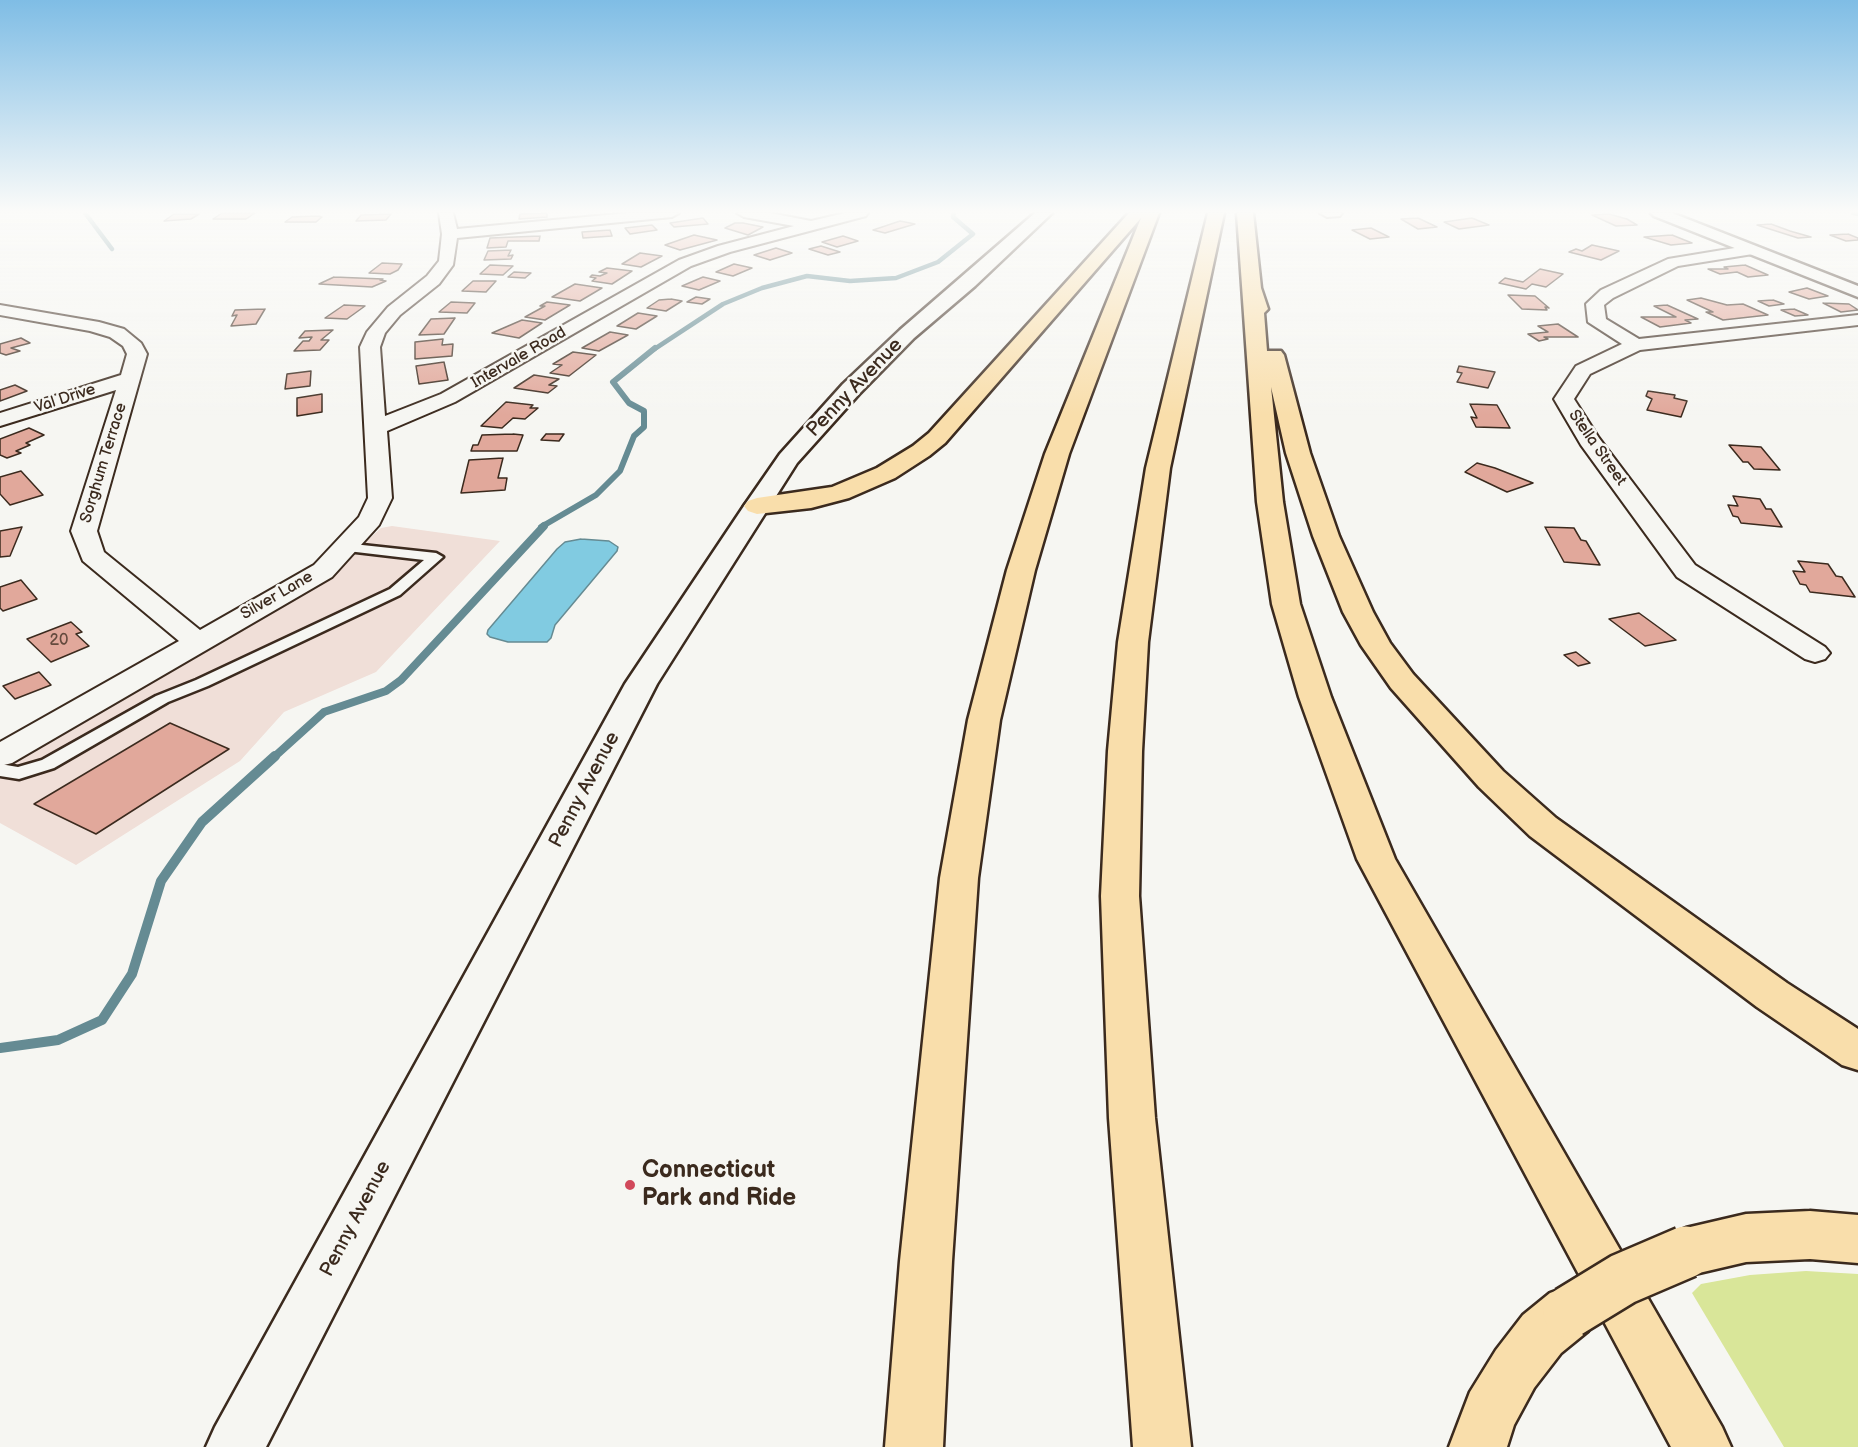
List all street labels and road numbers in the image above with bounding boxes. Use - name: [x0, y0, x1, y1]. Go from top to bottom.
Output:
- street label: Intervale Road: [468, 323, 570, 393]
- street label: Penny Avenue: [802, 334, 908, 442]
- street label: Val Drive: [32, 380, 98, 418]
- street label: Sorghum Terrace: [77, 401, 131, 525]
- street label: Stella Street: [1564, 406, 1630, 490]
- street label: Silver Lane: [237, 568, 317, 624]
- street label: Penny Avenue: [544, 728, 626, 852]
- street label: Penny Avenue: [315, 1157, 397, 1281]

